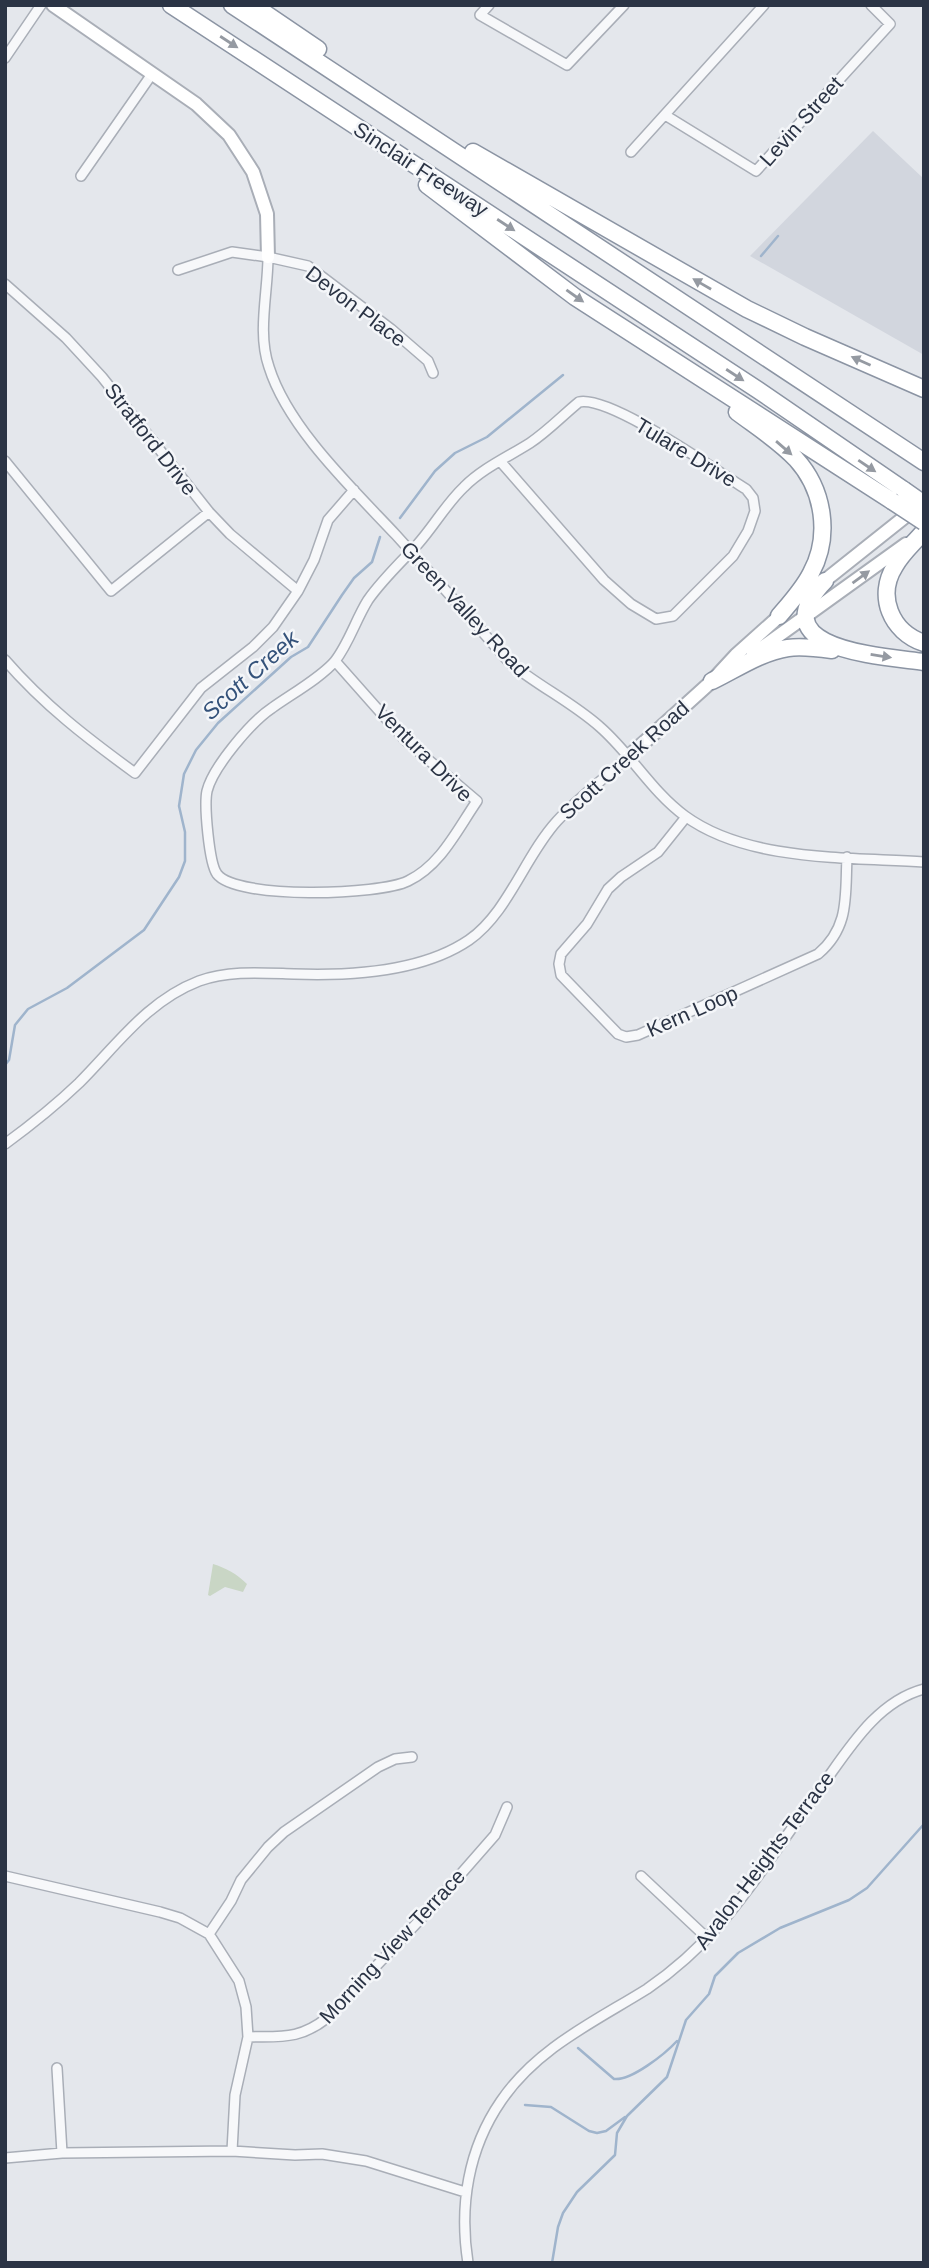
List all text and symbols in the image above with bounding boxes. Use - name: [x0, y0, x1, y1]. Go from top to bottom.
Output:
- one-way arrow: [220, 35, 238, 49]
- street label: Levin Street: [755, 72, 847, 170]
- street label: Sinclair Freeway: [350, 117, 493, 221]
- one-way arrow: [496, 218, 515, 231]
- street label: Devon Place: [302, 261, 410, 351]
- one-way arrow: [692, 278, 711, 290]
- one-way arrow: [566, 289, 584, 303]
- one-way arrow: [850, 356, 871, 367]
- one-way arrow: [725, 368, 744, 381]
- street label: Stratford Drive: [100, 379, 202, 499]
- street label: Tulare Drive: [631, 413, 741, 491]
- one-way arrow: [775, 440, 792, 455]
- one-way arrow: [858, 459, 877, 472]
- street label: Green Valley Road: [397, 537, 533, 681]
- one-way arrow: [852, 570, 870, 584]
- water label: Scott Creek: [197, 624, 304, 725]
- one-way arrow: [870, 651, 892, 662]
- street label: Scott Creek Road: [555, 696, 693, 824]
- street label: Ventura Drive: [371, 700, 477, 806]
- street label: Kern Loop: [643, 981, 741, 1041]
- street label: Avalon Heights Terrace: [690, 1767, 838, 1953]
- street label: Morning View Terrace: [315, 1864, 469, 2028]

